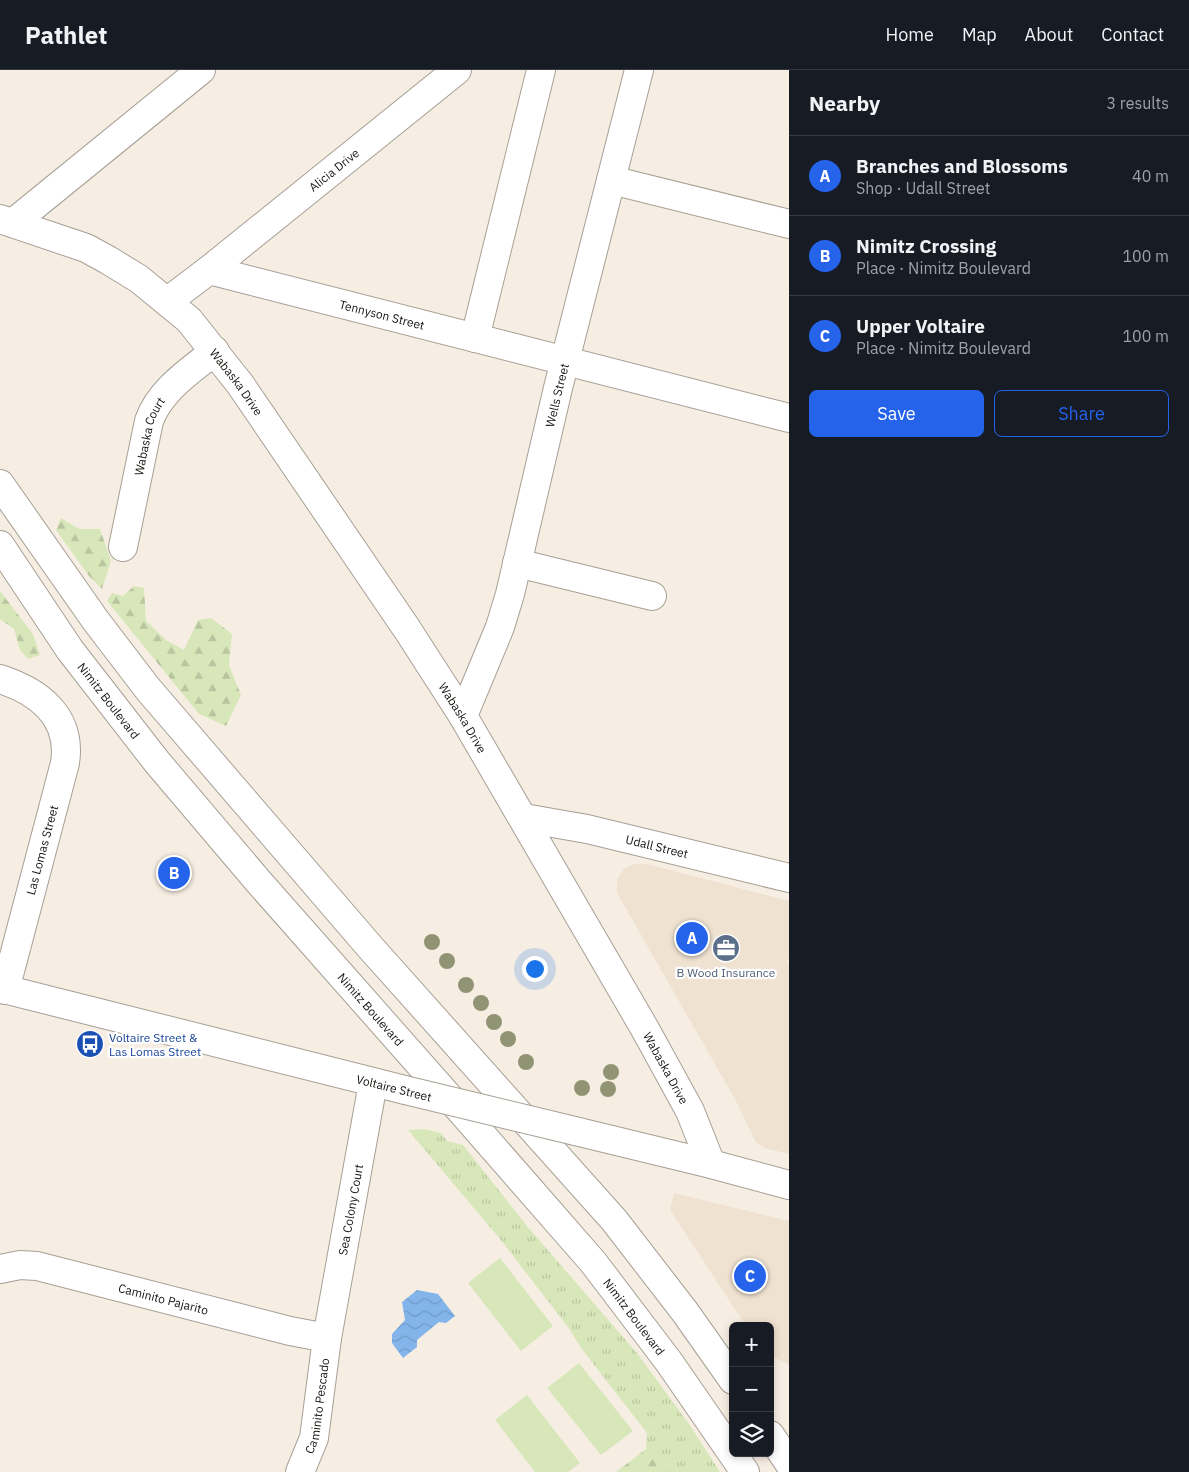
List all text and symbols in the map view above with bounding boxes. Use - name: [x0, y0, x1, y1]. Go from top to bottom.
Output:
- text: Pathlet: [25, 19, 107, 51]
- text: Home: [886, 23, 934, 46]
- text: Map: [962, 23, 997, 46]
- text: About: [1025, 23, 1073, 46]
- text: Contact: [1101, 23, 1164, 46]
- text: Nearby: [809, 89, 880, 117]
- text: 3 results: [1106, 93, 1169, 113]
- street label: Alicia Drive: [305, 145, 362, 194]
- text: Branches and Blossoms: [856, 154, 1068, 178]
- text: A: [820, 166, 830, 186]
- text: 40 m: [1132, 166, 1169, 186]
- text: Shop · Udall Street: [856, 178, 990, 198]
- text: Nimitz Crossing: [856, 234, 996, 258]
- text: B: [820, 246, 830, 266]
- text: 100 m: [1122, 246, 1169, 266]
- text: Place · Nimitz Boulevard: [856, 258, 1031, 278]
- street label: Tennyson Street: [338, 296, 426, 332]
- text: Upper Voltaire: [856, 314, 985, 338]
- text: C: [820, 326, 830, 346]
- text: 100 m: [1122, 326, 1169, 346]
- text: Place · Nimitz Boulevard: [856, 338, 1031, 358]
- street label: Wabaska Drive: [207, 345, 267, 418]
- street label: Wells Street: [542, 362, 572, 429]
- button: Save: [809, 390, 984, 437]
- button: Share: [994, 390, 1169, 437]
- street label: Wabaska Court: [130, 394, 168, 477]
- street label: Nimitz Boulevard: [75, 659, 143, 741]
- street label: Wabaska Drive: [436, 680, 490, 756]
- street label: Las Lomas Street: [23, 804, 61, 896]
- street label: Udall Street: [624, 831, 690, 861]
- pin: B: [158, 854, 190, 892]
- pin: A: [676, 919, 708, 957]
- office icon: B Wood Insurance: [711, 933, 741, 963]
- your location: [522, 956, 548, 982]
- place label: B Wood Insurance: [677, 965, 776, 980]
- street label: Nimitz Boulevard: [335, 970, 407, 1049]
- bus stop icon: Voltaire Street & Las Lomas Street: [75, 1029, 105, 1059]
- street label: Wabaska Drive: [641, 1029, 692, 1107]
- place label: Voltaire Street & Las Lomas Street: [109, 1030, 201, 1059]
- street label: Voltaire Street: [355, 1071, 433, 1105]
- street label: Sea Colony Court: [335, 1163, 366, 1256]
- pin: C: [734, 1257, 766, 1295]
- street label: Nimitz Boulevard: [601, 1275, 668, 1358]
- street label: Caminito Pajarito: [117, 1280, 210, 1317]
- map controls: [729, 1322, 774, 1457]
- button: +: [729, 1322, 774, 1367]
- street label: Caminito Pescado: [301, 1357, 332, 1456]
- button: −: [729, 1367, 774, 1412]
- button: layers: [729, 1412, 774, 1457]

